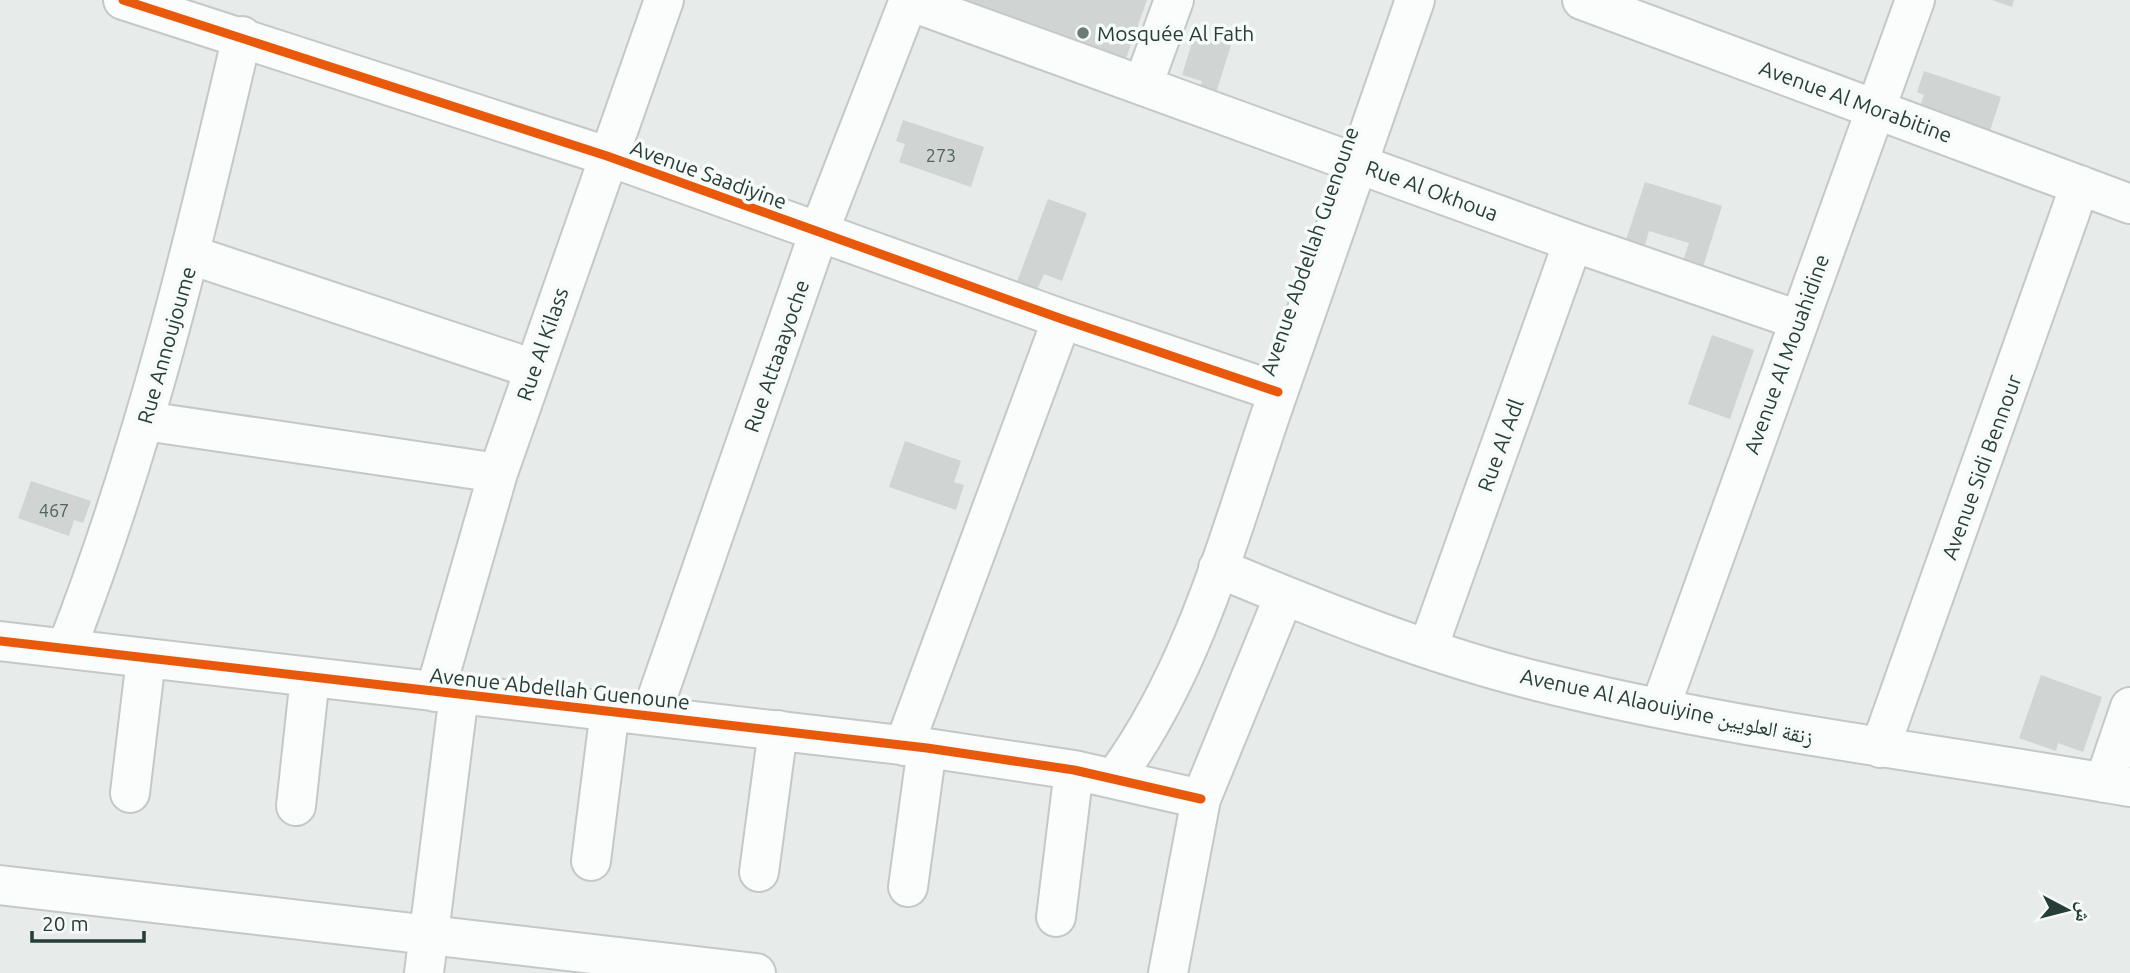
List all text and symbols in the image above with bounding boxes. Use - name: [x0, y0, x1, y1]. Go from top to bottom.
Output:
- place label: Mosquée Al Fath: [1097, 21, 1254, 45]
- marker: Mosquée Al Fath: [1075, 25, 1091, 41]
- street label: Avenue Al Morabitine: [1756, 55, 1956, 147]
- street label: Avenue Abdellah Guenoune: [1255, 124, 1363, 378]
- street label: Avenue Saadiyine: [628, 135, 790, 213]
- house number: 273: [926, 145, 956, 165]
- street label: Rue Al Okhoua: [1362, 155, 1502, 225]
- street label: Avenue Al Mouahidine: [1739, 251, 1833, 457]
- street label: Rue Annoujoume: [132, 264, 200, 426]
- street label: Rue Attaaayoche: [739, 277, 813, 435]
- street label: Rue Al Kilass: [511, 284, 573, 404]
- street label: Avenue Sidi Bennour: [1936, 371, 2026, 563]
- street label: Rue Al Adl: [1472, 395, 1528, 495]
- house number: 467: [39, 500, 69, 520]
- street label: Avenue Abdellah Guenoune: [429, 662, 691, 714]
- street label: Avenue Al Alaouiyine زنقة العلويين: [1518, 663, 1816, 751]
- north arrow: [2032, 875, 2102, 945]
- scale bar: [32, 900, 144, 944]
- text: ش: [2071, 901, 2096, 923]
- text: 20 m: [42, 911, 89, 935]

